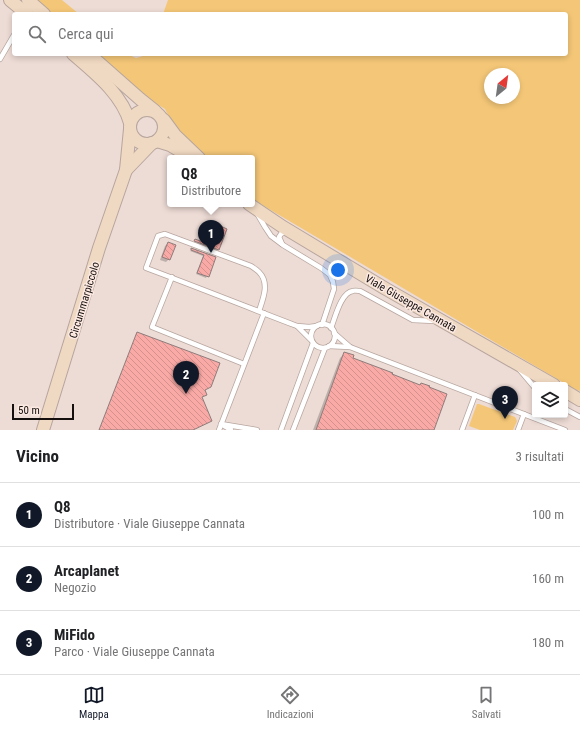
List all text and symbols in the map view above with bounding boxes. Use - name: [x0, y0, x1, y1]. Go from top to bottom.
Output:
- search box: [12, 12, 568, 56]
- icon: search: [26, 23, 48, 45]
- text: Cerca qui: [58, 25, 114, 43]
- north arrow: [484, 68, 520, 104]
- popup: [167, 155, 255, 207]
- text: Q8: [181, 165, 198, 183]
- text: Distributore: [181, 183, 241, 198]
- pin: 1: [198, 220, 224, 253]
- street label: Circummarpiccolo: [67, 260, 102, 340]
- your location: [328, 260, 348, 280]
- street label: Viale Giuseppe Cannata: [363, 272, 459, 335]
- pin: 2: [173, 361, 199, 394]
- map controls: [532, 382, 568, 418]
- button: layers: [532, 382, 568, 418]
- pin: 3: [492, 386, 518, 419]
- scale bar: [12, 402, 74, 421]
- text: 50 m: [18, 404, 40, 417]
- text: Vicino: [16, 446, 59, 466]
- text: 3 risultati: [516, 449, 564, 464]
- text: Q8: [54, 498, 71, 516]
- text: 1: [26, 507, 32, 522]
- text: 100 m: [532, 507, 564, 522]
- text: Distributore · Viale Giuseppe Cannata: [54, 516, 245, 531]
- text: Arcaplanet: [54, 562, 119, 580]
- text: 2: [26, 571, 32, 586]
- text: 160 m: [532, 571, 564, 586]
- text: Negozio: [54, 580, 96, 595]
- text: MiFido: [54, 626, 95, 644]
- text: 3: [26, 635, 32, 650]
- text: 180 m: [532, 635, 564, 650]
- text: Parco · Viale Giuseppe Cannata: [54, 644, 215, 659]
- tab: Mappa: [79, 684, 109, 721]
- tab: Indicazioni: [267, 684, 314, 721]
- tab: Salvati: [472, 684, 501, 721]

